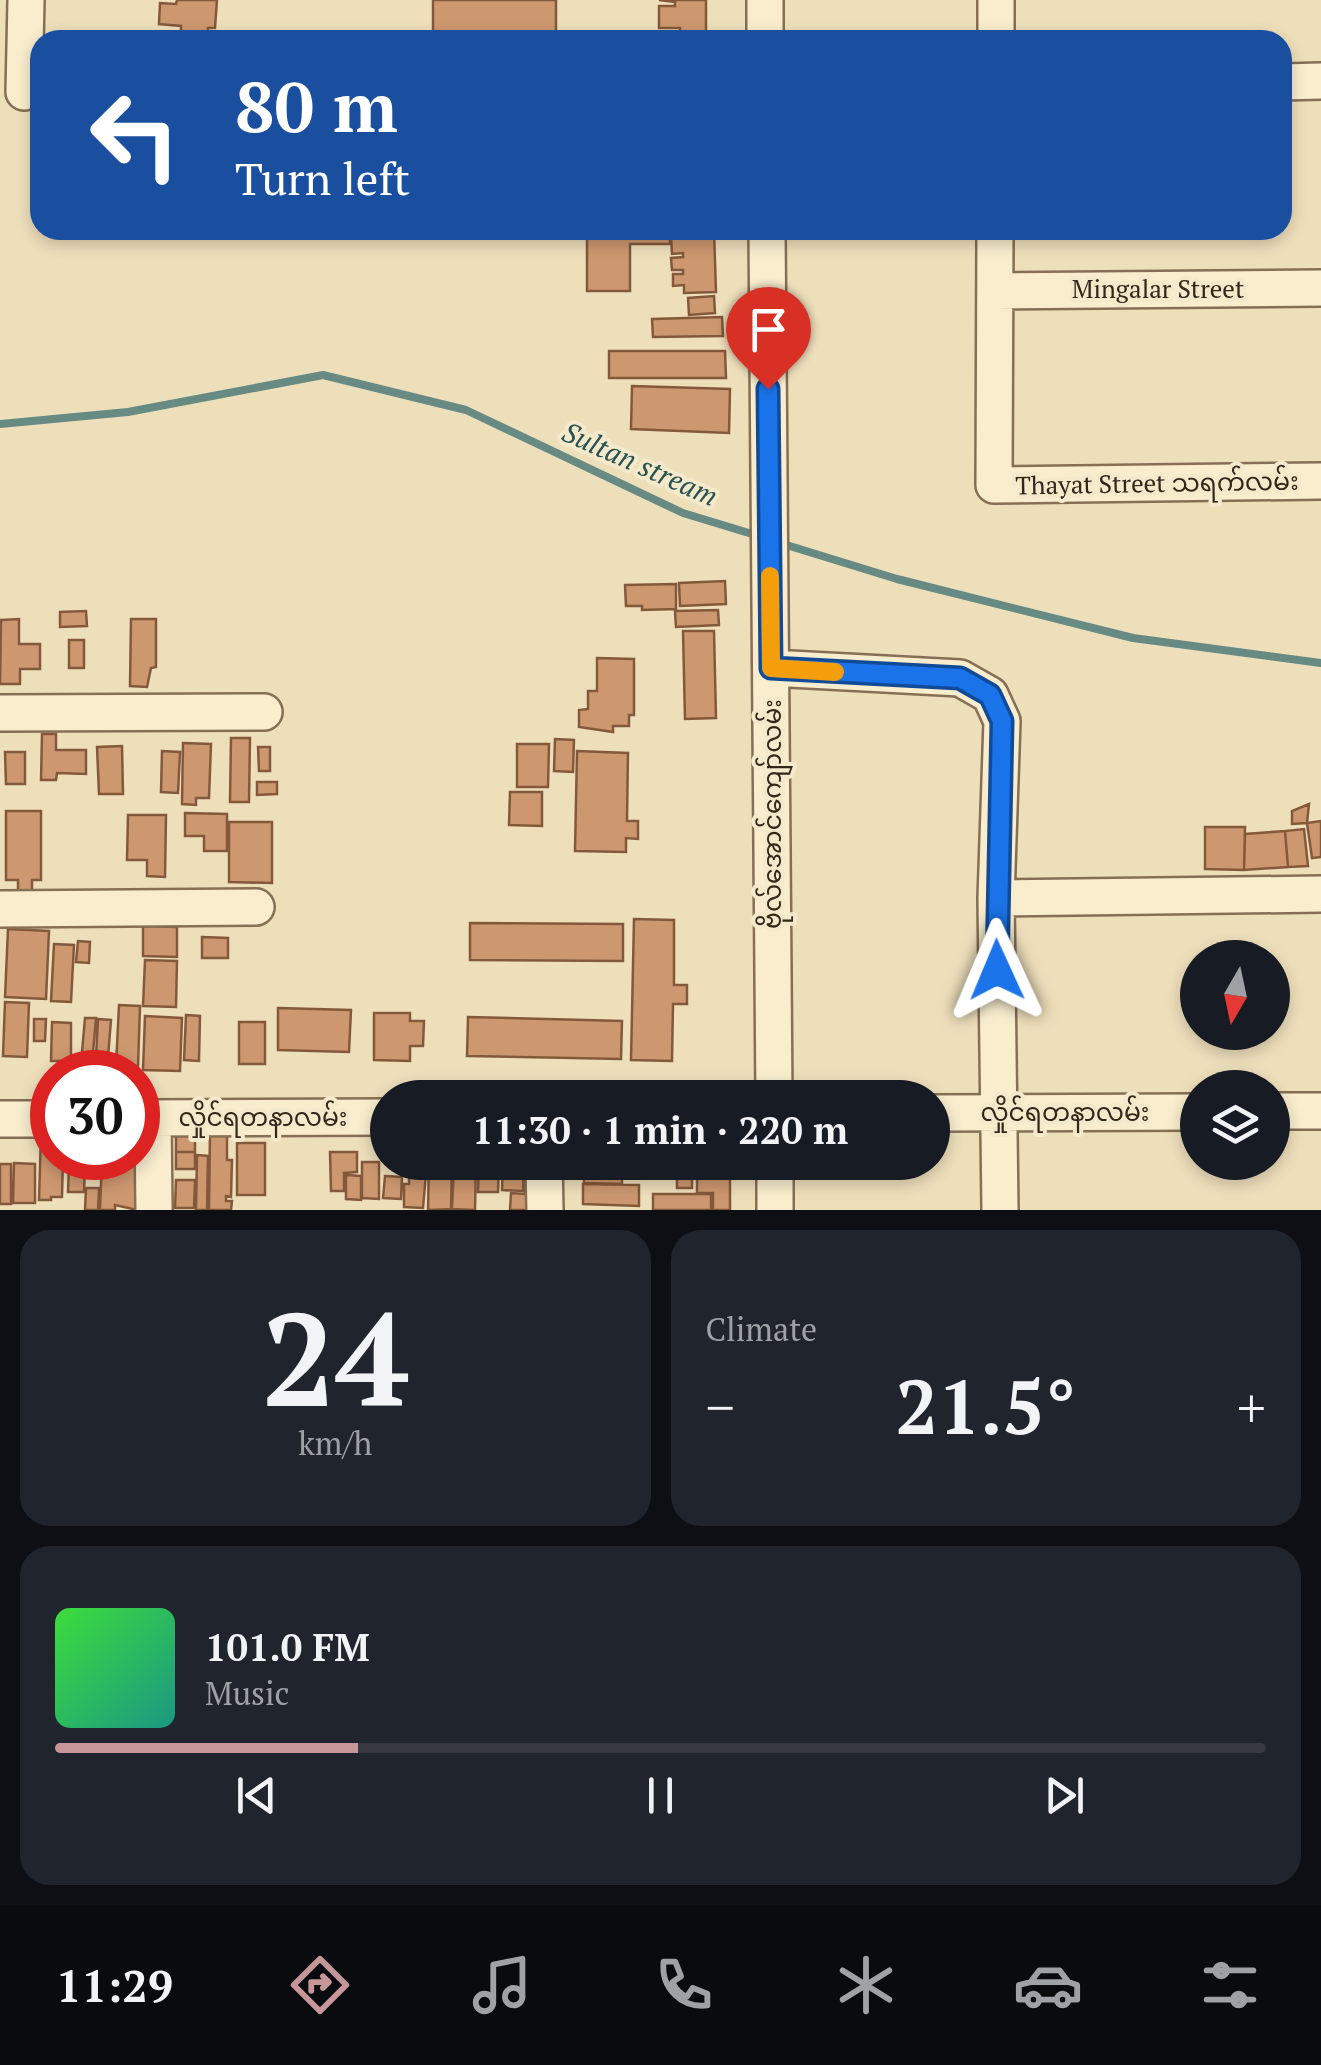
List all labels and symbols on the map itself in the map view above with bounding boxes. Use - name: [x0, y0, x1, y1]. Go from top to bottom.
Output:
- street label: Mingalar Street: [1072, 272, 1244, 305]
- pin: [726, 287, 811, 390]
- water label: Sultan stream: [557, 413, 724, 514]
- street label: Thayat Street သရက်လမ်း: [1015, 464, 1299, 506]
- street label: ဗိုလ်အောင်ကျော်လမ်း: [755, 699, 793, 929]
- position arrow: [945, 918, 1049, 1022]
- north arrow: [1180, 940, 1290, 1050]
- speed limit sign: 30: [30, 1050, 160, 1180]
- street label: လှိုင်ရတနာလမ်း: [980, 1095, 1150, 1133]
- street label: လှိုင်ရတနာလမ်း: [178, 1100, 348, 1138]

